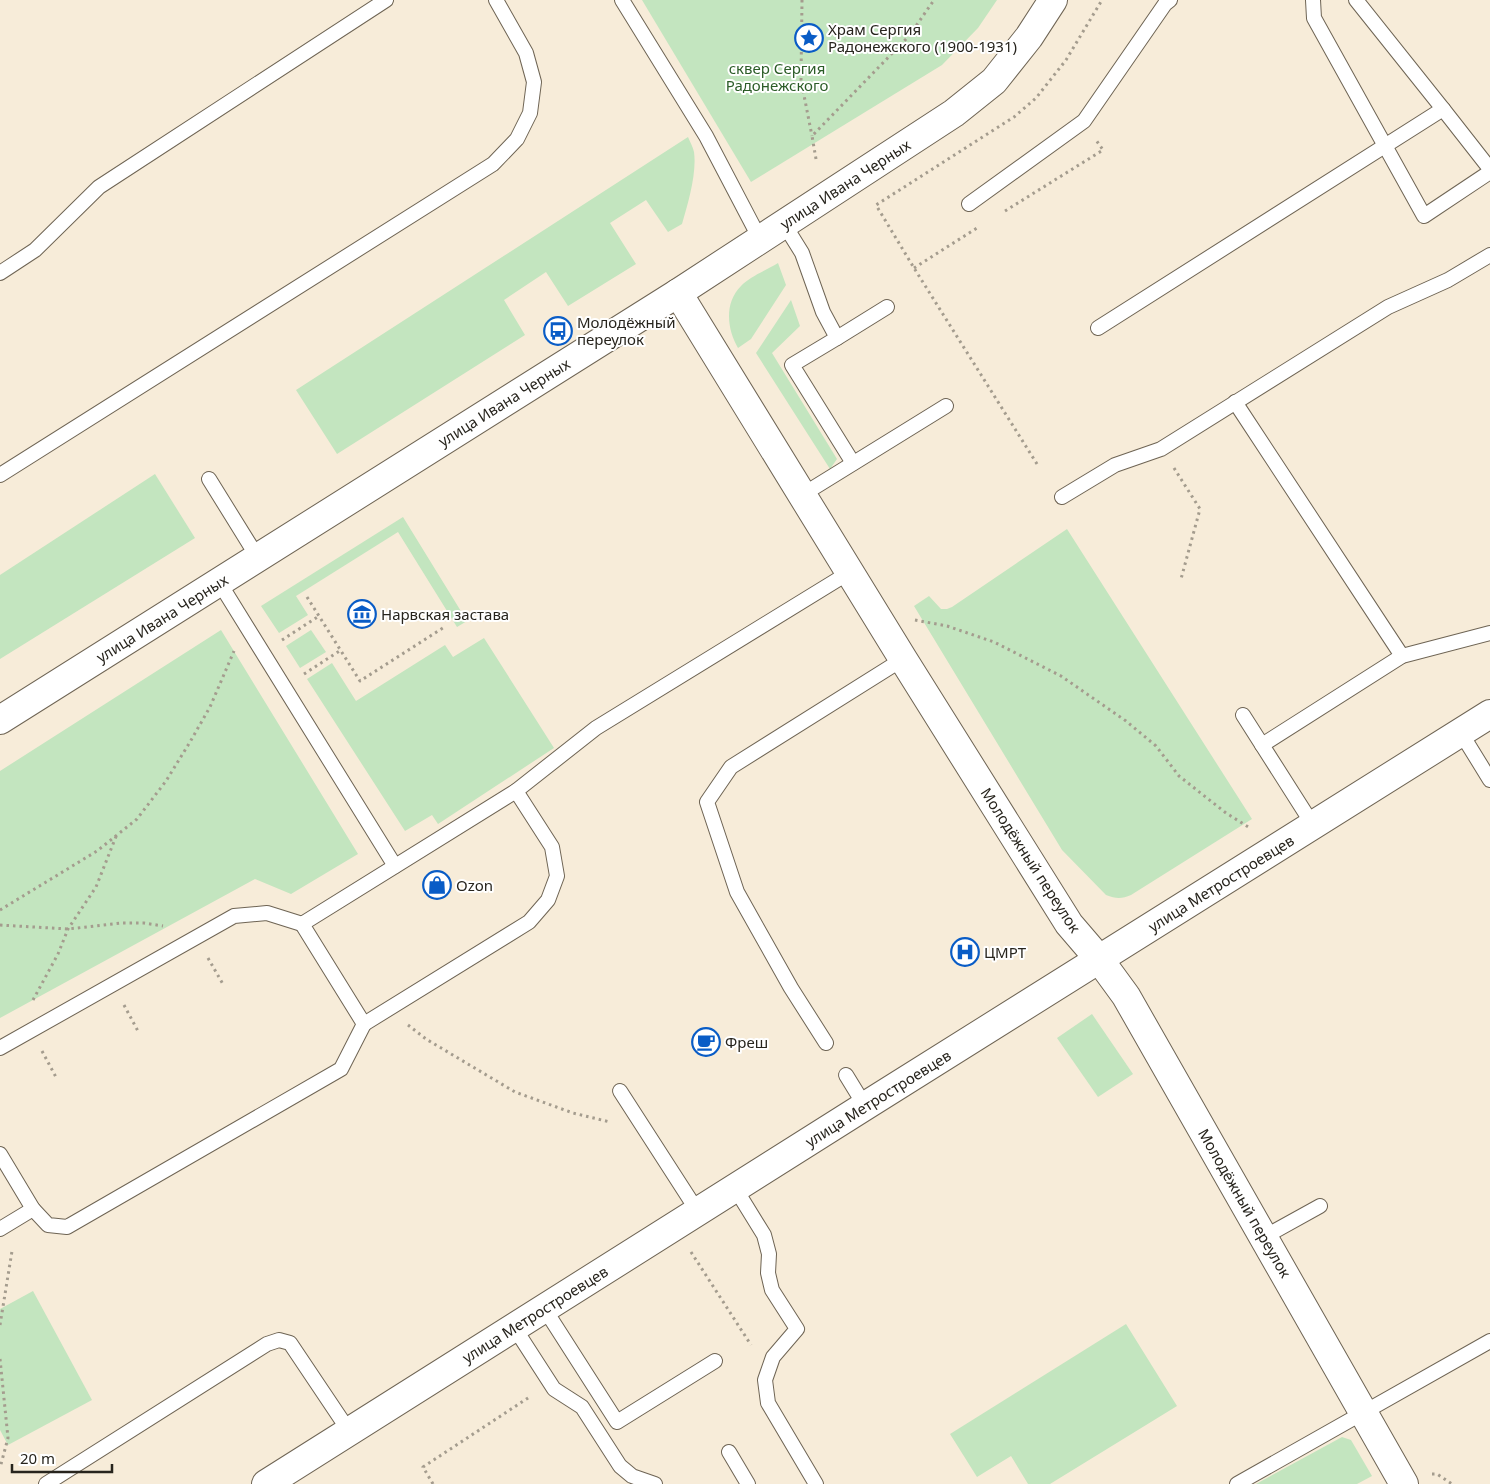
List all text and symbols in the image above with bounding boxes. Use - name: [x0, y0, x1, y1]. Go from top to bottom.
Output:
- place label: Храм Сергия Радонежского (1900-1931): [828, 19, 1017, 56]
- place icon: Храм Сергия Радонежского (1900-1931): [794, 23, 824, 53]
- park label: сквер Сергия Радонежского: [726, 58, 828, 95]
- street label: улица Ивана Черных: [776, 134, 914, 234]
- place label: Молодёжный переулок: [577, 312, 675, 349]
- bus stop icon: Молодёжный переулок: [543, 316, 573, 346]
- street label: улица Ивана Черных: [434, 353, 574, 451]
- street label: улица Ивана Черных: [92, 569, 232, 667]
- museum icon: Нарвская застава: [347, 599, 377, 629]
- place label: Нарвская застава: [381, 604, 509, 624]
- street label: Молодёжный переулок: [977, 784, 1085, 936]
- street label: улица Метростроевцев: [1144, 830, 1298, 936]
- shop icon: Ozon: [422, 870, 452, 900]
- place label: Ozon: [456, 875, 493, 895]
- hospital icon: ЦМРТ: [950, 937, 980, 967]
- place label: ЦМРТ: [984, 942, 1027, 962]
- cafe icon: Фреш: [691, 1027, 721, 1057]
- place label: Фреш: [725, 1032, 768, 1052]
- street label: улица Метростроевцев: [801, 1045, 955, 1151]
- street label: Молодёжный переулок: [1194, 1125, 1296, 1281]
- street label: улица Метростроевцев: [458, 1261, 612, 1367]
- scale bar: [12, 1442, 112, 1474]
- text: 20 m: [20, 1448, 55, 1468]

